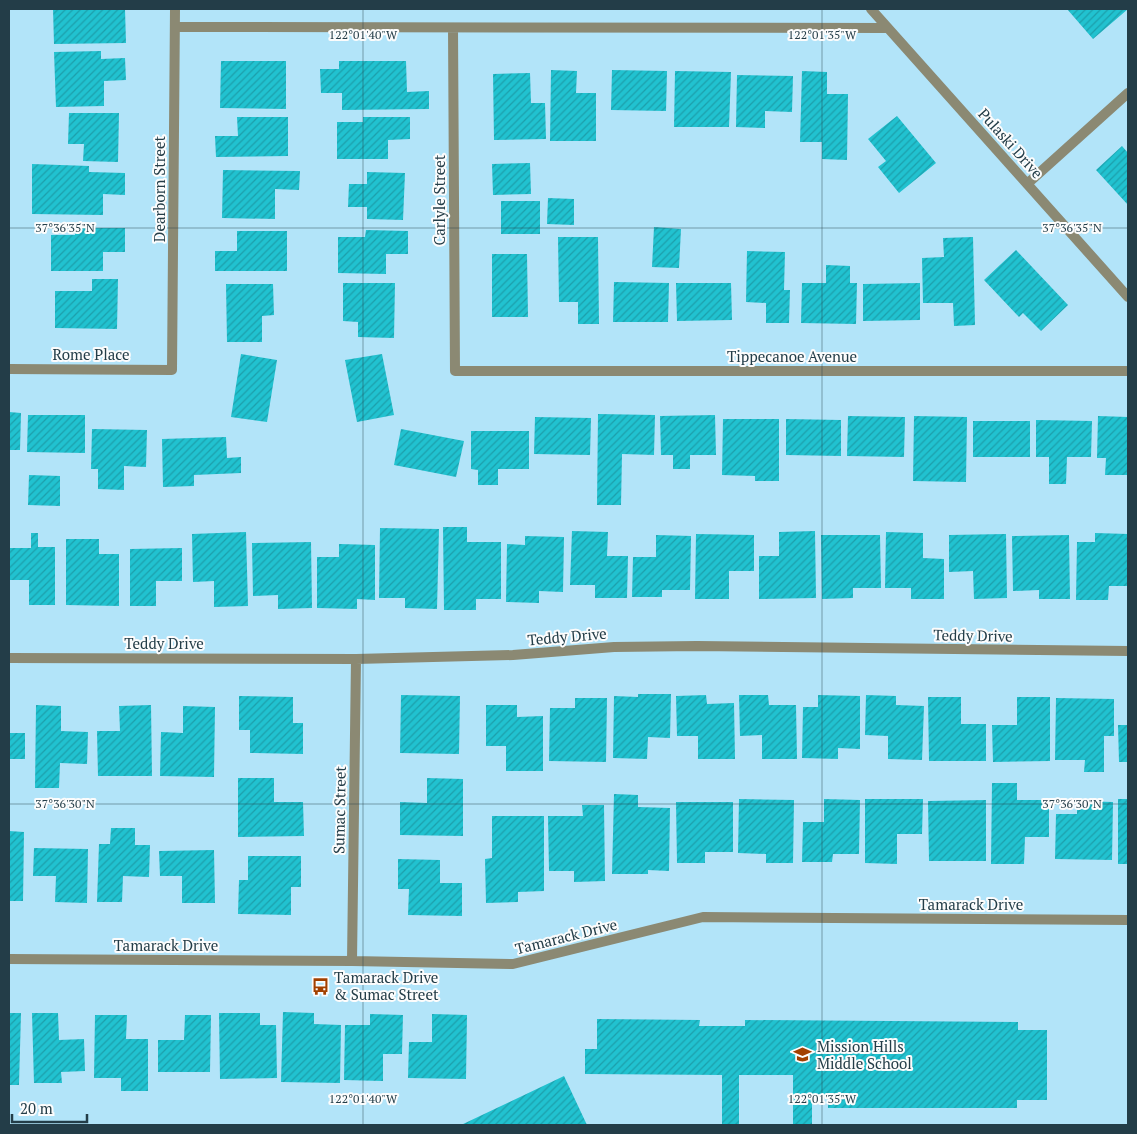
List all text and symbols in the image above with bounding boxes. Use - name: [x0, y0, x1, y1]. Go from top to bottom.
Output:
- text: 122°01'40"W: [329, 27, 398, 42]
- text: 122°01'35"W: [788, 27, 857, 42]
- street label: Pulaski Drive: [974, 104, 1048, 182]
- street label: Dearborn Street: [149, 135, 169, 242]
- street label: Carlyle Street: [429, 154, 449, 245]
- text: 37°36'35"N: [35, 220, 95, 235]
- text: 37°36'35"N: [1042, 220, 1102, 235]
- street label: Rome Place: [53, 344, 130, 364]
- street label: Tippecanoe Avenue: [727, 346, 857, 366]
- street label: Teddy Drive: [527, 623, 607, 649]
- street label: Teddy Drive: [933, 624, 1013, 646]
- street label: Teddy Drive: [124, 633, 204, 653]
- street label: Sumac Street: [328, 765, 350, 854]
- text: 37°36'30"N: [35, 796, 95, 811]
- text: 37°36'30"N: [1042, 796, 1102, 811]
- street label: Tamarack Drive: [919, 894, 1023, 914]
- street label: Tamarack Drive: [513, 914, 619, 958]
- street label: Tamarack Drive: [114, 935, 218, 955]
- place label: Tamarack Drive & Sumac Street: [334, 967, 439, 1004]
- bus stop icon: Tamarack Drive & Sumac Street: [310, 976, 330, 996]
- place label: Mission Hills Middle School: [817, 1036, 912, 1073]
- school or university icon: Mission Hills Middle School: [793, 1045, 813, 1065]
- text: 122°01'40"W: [329, 1091, 398, 1106]
- text: 122°01'35"W: [788, 1091, 857, 1106]
- scale bar: [12, 1092, 88, 1124]
- text: 20 m: [20, 1098, 53, 1118]

